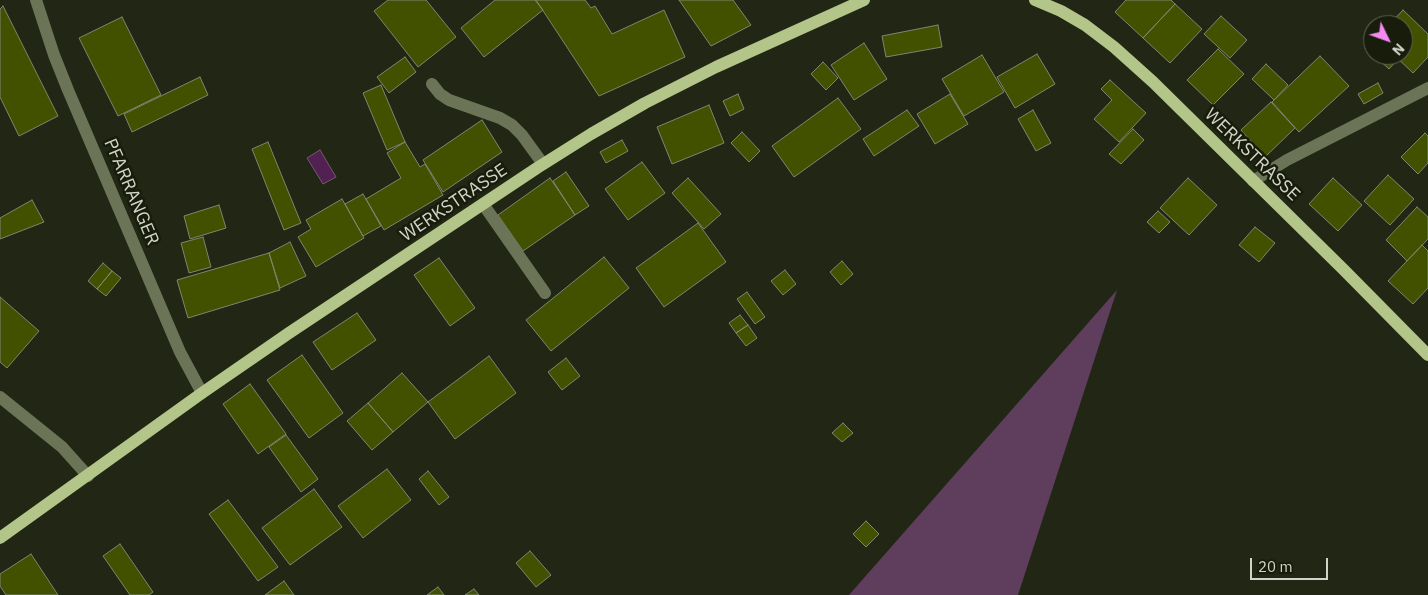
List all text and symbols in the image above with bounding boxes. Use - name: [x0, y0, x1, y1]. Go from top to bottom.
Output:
- north arrow: [1363, 15, 1413, 65]
- text: N: [1388, 40, 1408, 59]
- street label: WERKSTRASSE: [1200, 104, 1304, 206]
- street label: PFARRANGER: [99, 136, 163, 248]
- street label: WERKSTRASSE: [396, 159, 512, 247]
- scale bar: [1253, 548, 1330, 580]
- text: 20 m: [1258, 557, 1293, 576]

